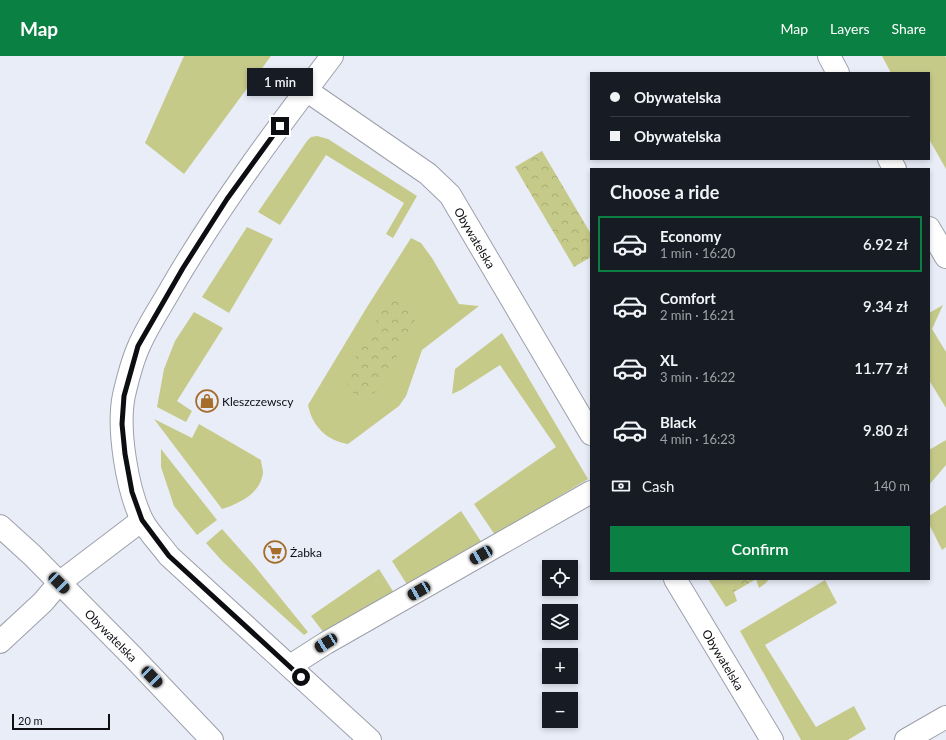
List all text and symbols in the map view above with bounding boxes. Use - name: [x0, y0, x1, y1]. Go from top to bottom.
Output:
- text: Map: [20, 17, 58, 40]
- text: Map: [780, 20, 808, 37]
- text: Layers: [830, 20, 870, 37]
- text: Share: [892, 20, 926, 37]
- callout: 1 min: [247, 68, 313, 96]
- text: 1 min: [264, 74, 296, 90]
- text: Obywatelska: [634, 88, 721, 106]
- route end: [271, 117, 289, 135]
- text: Obywatelska: [634, 127, 721, 145]
- text: Choose a ride: [610, 181, 719, 203]
- street label: Obywatelska: [451, 204, 499, 271]
- icon: car: [612, 226, 648, 262]
- text: Economy: [660, 227, 721, 245]
- text: 6.92 zł: [863, 235, 908, 253]
- text: 1 min · 16:20: [660, 245, 735, 261]
- icon: car: [612, 288, 648, 324]
- text: Comfort: [660, 289, 716, 307]
- text: 9.34 zł: [863, 297, 908, 315]
- text: 2 min · 16:21: [660, 307, 735, 323]
- icon: car: [612, 350, 648, 386]
- text: XL: [660, 351, 678, 369]
- text: 11.77 zł: [854, 359, 908, 377]
- text: 3 min · 16:22: [660, 369, 735, 385]
- shop icon: Kleszczewscy: [194, 388, 220, 414]
- place label: Kleszczewscy: [222, 394, 294, 409]
- icon: car: [612, 412, 648, 448]
- text: Black: [660, 413, 696, 431]
- text: 9.80 zł: [863, 421, 908, 439]
- text: 4 min · 16:23: [660, 431, 735, 447]
- icon: cash: [610, 475, 632, 497]
- text: Cash: [642, 477, 674, 495]
- text: 140 m: [873, 478, 910, 494]
- button: Confirm: [610, 526, 910, 572]
- supermarket icon: Żabka: [262, 539, 288, 565]
- car: [468, 544, 494, 566]
- place label: Żabka: [290, 545, 322, 560]
- map controls: [542, 560, 578, 728]
- button: locate: [542, 560, 578, 596]
- car: [46, 570, 72, 596]
- car: [406, 580, 432, 602]
- button: layers: [542, 604, 578, 640]
- street label: Obywatelska: [82, 606, 141, 665]
- street label: Obywatelska: [699, 626, 748, 693]
- car: [313, 632, 339, 654]
- button: +: [542, 648, 578, 684]
- car: [139, 664, 165, 690]
- route start: [292, 668, 310, 686]
- button: −: [542, 692, 578, 728]
- scale bar: [12, 712, 110, 731]
- text: 20 m: [18, 714, 43, 727]

